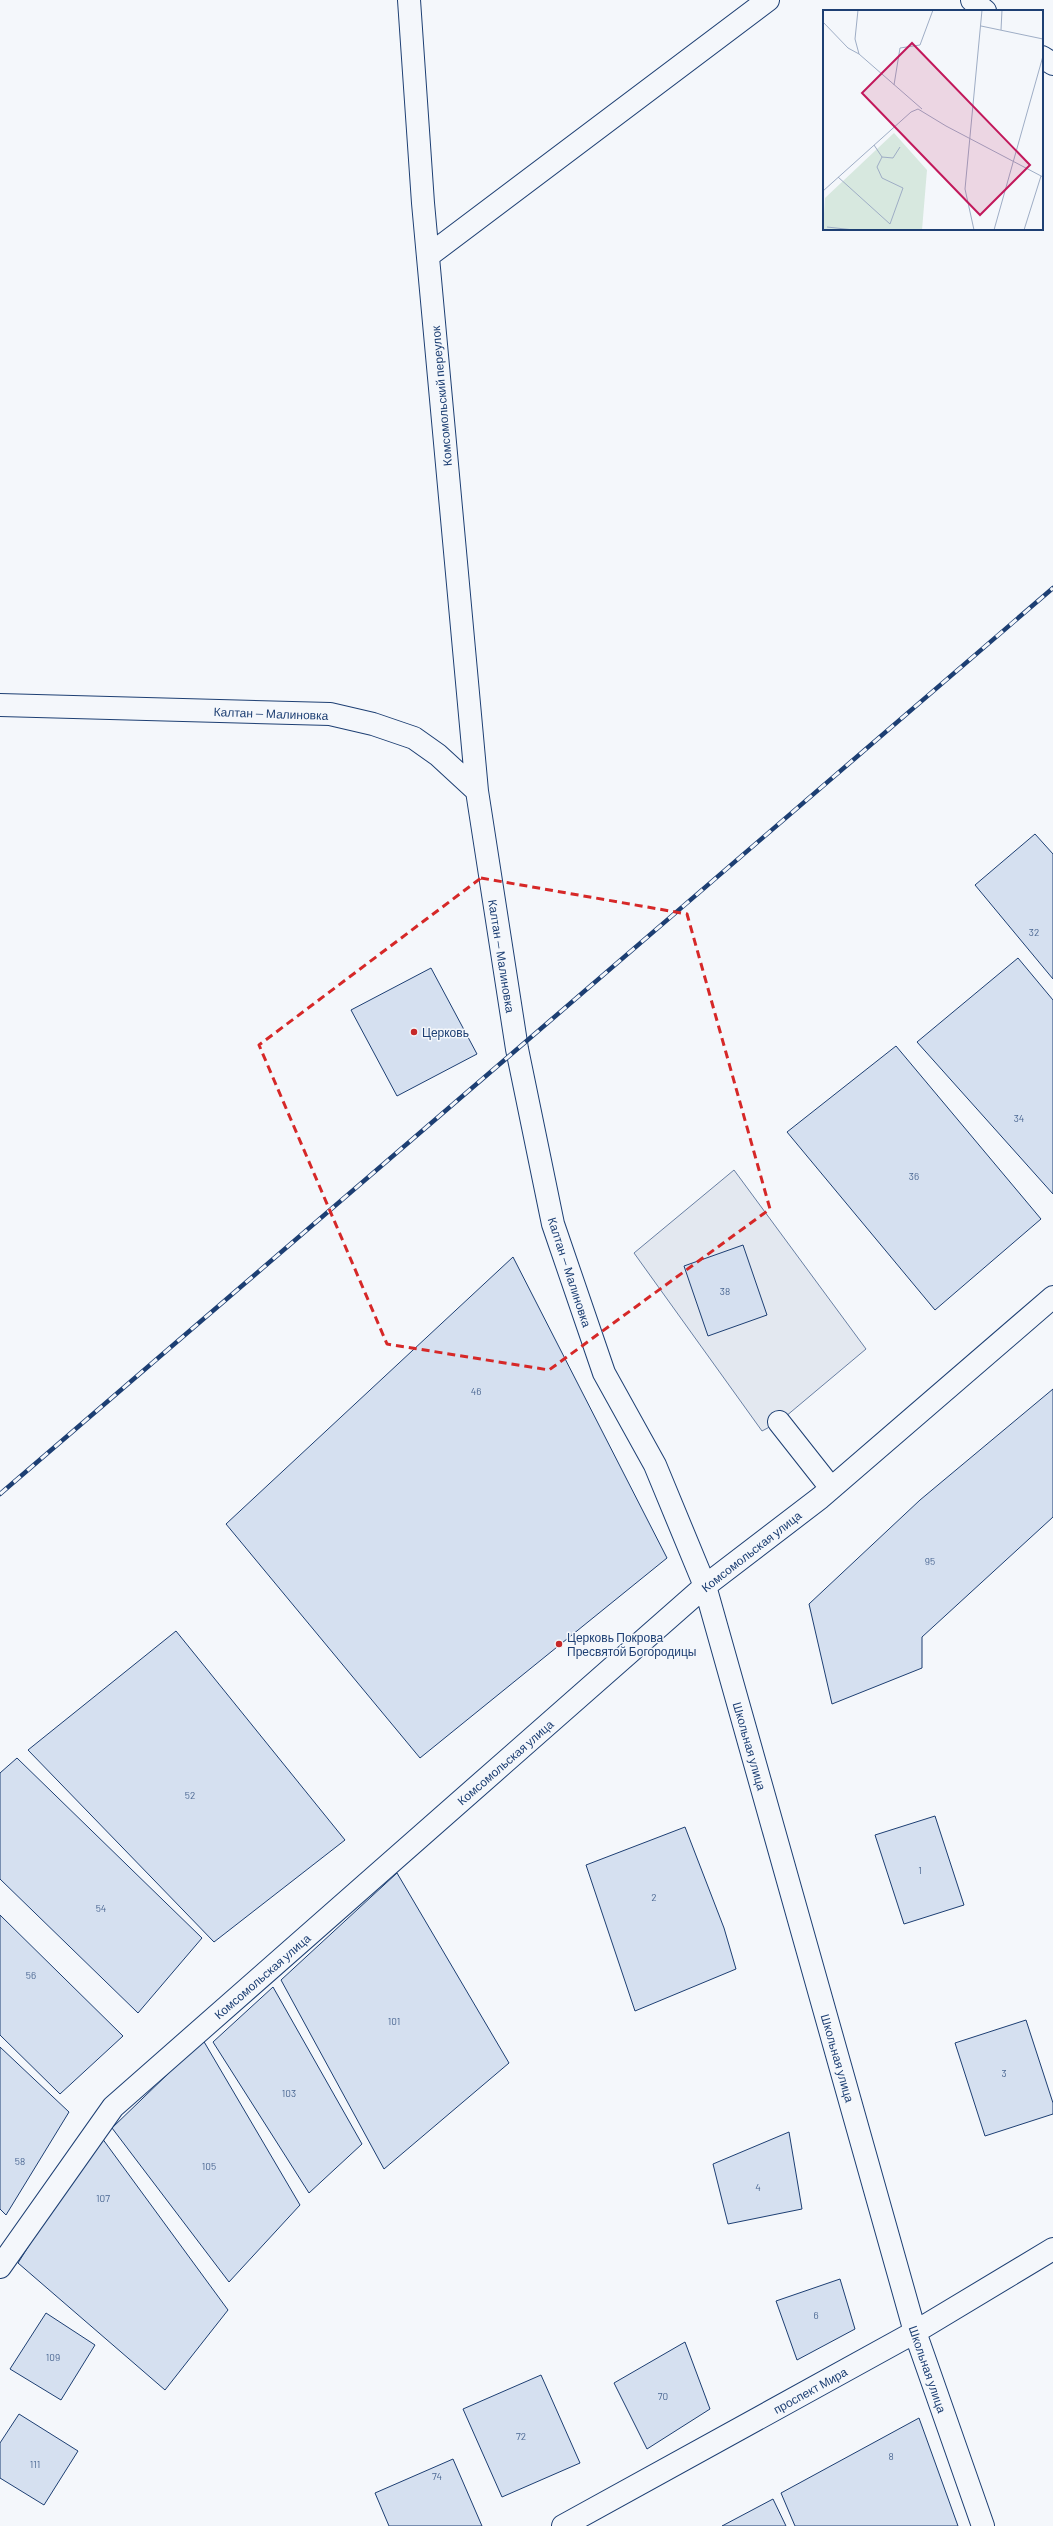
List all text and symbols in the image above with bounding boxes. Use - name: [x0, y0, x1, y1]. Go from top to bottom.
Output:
- inset map: [823, 10, 1043, 230]
- street label: Комсомольский переулок: [428, 324, 455, 467]
- street label: Калтан — Малиновка: [213, 704, 329, 722]
- street label: Калтан — Малиновка: [486, 898, 518, 1014]
- house number: 32: [1029, 926, 1039, 938]
- place label: Церковь: [422, 1025, 469, 1040]
- marker: Церковь: [409, 1027, 419, 1037]
- house number: 34: [1014, 1112, 1024, 1124]
- house number: 36: [909, 1170, 919, 1182]
- street label: Калтан — Малиновка: [546, 1215, 594, 1329]
- house number: 38: [720, 1285, 730, 1297]
- house number: 46: [471, 1385, 481, 1397]
- street label: Комсомольская улица: [698, 1508, 805, 1595]
- house number: 95: [925, 1555, 935, 1567]
- place label: Церковь Покрова Пресвятой Богородицы: [567, 1630, 696, 1659]
- marker: Церковь Покрова Пресвятой Богородицы: [554, 1639, 564, 1649]
- street label: Школьная улица: [730, 1700, 769, 1792]
- street label: Комсомольская улица: [454, 1716, 557, 1808]
- house number: 52: [185, 1789, 195, 1801]
- house number: 1: [918, 1864, 922, 1876]
- house number: 2: [651, 1891, 657, 1903]
- house number: 54: [96, 1902, 106, 1914]
- street label: Комсомольская улица: [211, 1930, 314, 2022]
- house number: 56: [26, 1969, 36, 1981]
- street label: Школьная улица: [818, 2012, 857, 2104]
- house number: 101: [388, 2015, 400, 2027]
- house number: 3: [1001, 2067, 1007, 2079]
- house number: 103: [282, 2087, 296, 2099]
- house number: 58: [15, 2155, 25, 2167]
- house number: 105: [202, 2160, 216, 2172]
- house number: 4: [755, 2181, 761, 2193]
- house number: 107: [96, 2192, 110, 2204]
- house number: 6: [813, 2309, 819, 2321]
- street label: Школьная улица: [906, 2324, 950, 2415]
- house number: 109: [46, 2351, 60, 2363]
- street label: проспект Мира: [771, 2364, 850, 2417]
- house number: 70: [658, 2390, 668, 2402]
- house number: 72: [516, 2430, 526, 2442]
- house number: 8: [888, 2450, 894, 2462]
- house number: 111: [30, 2458, 40, 2470]
- house number: 74: [432, 2470, 442, 2482]

